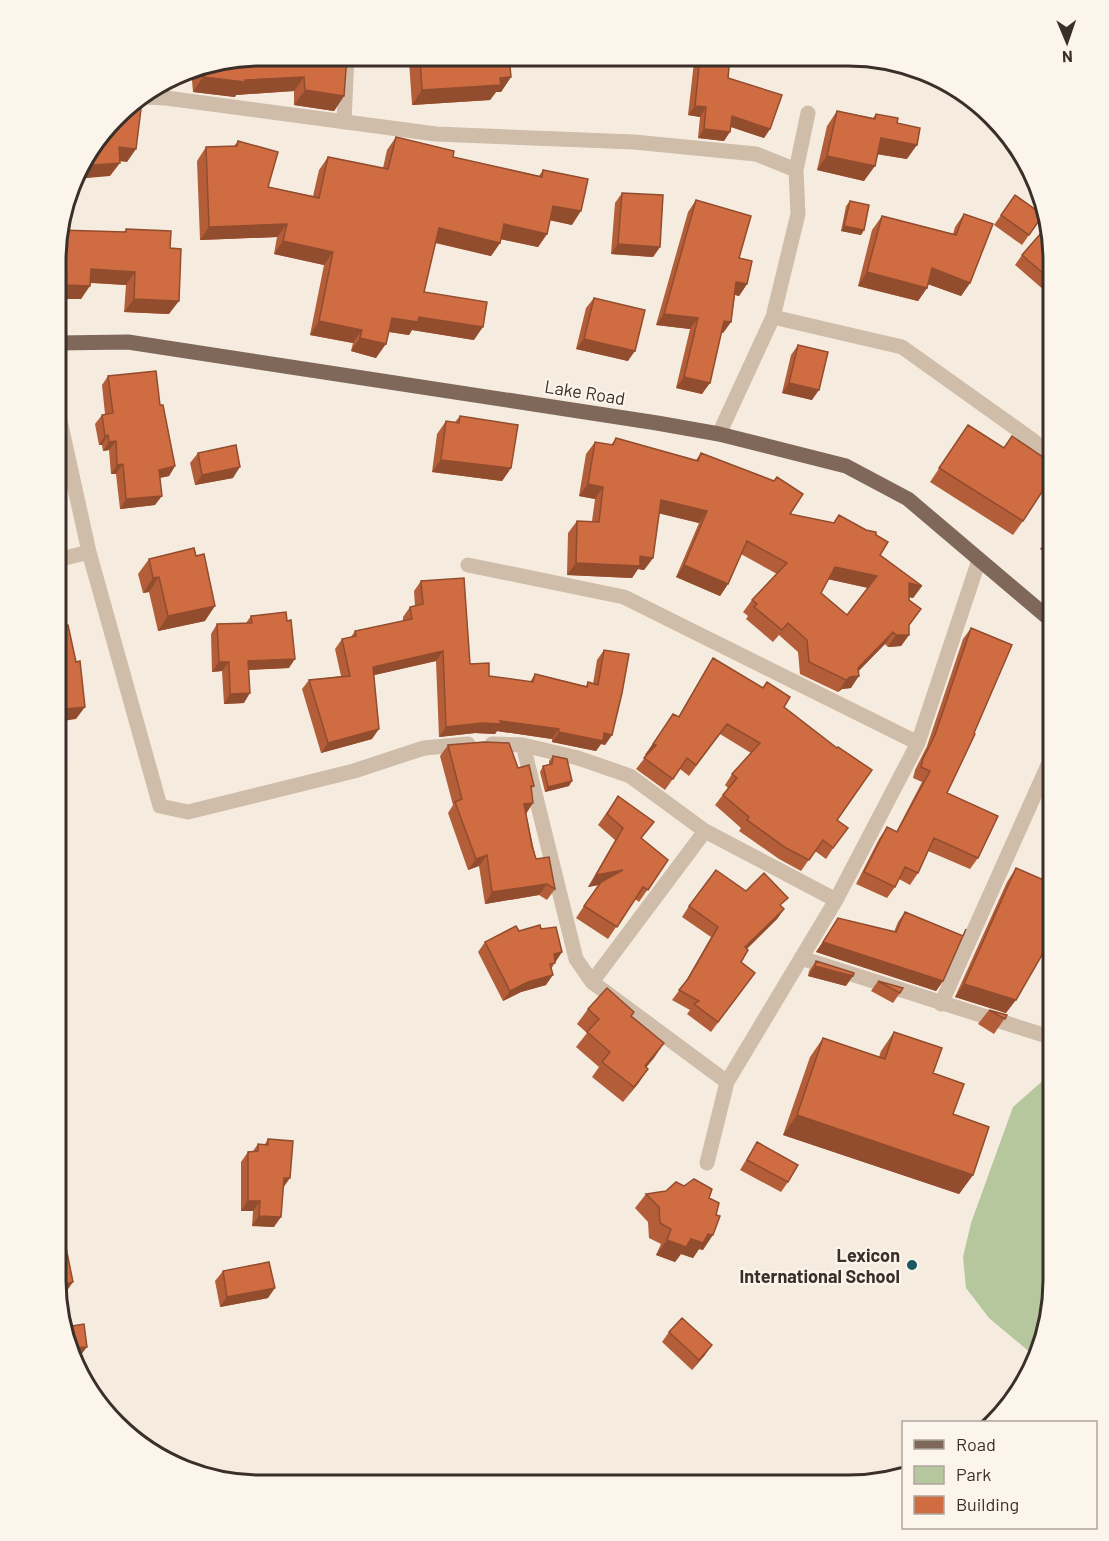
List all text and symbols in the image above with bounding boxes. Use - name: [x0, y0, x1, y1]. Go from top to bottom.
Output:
- north arrow: [1037, 12, 1097, 72]
- text: N: [1062, 48, 1073, 67]
- street label: Lake Road: [543, 375, 627, 409]
- place label: Lexicon International School: [739, 1244, 900, 1287]
- marker: Lexicon International School: [905, 1258, 919, 1272]
- legend: [902, 1421, 1097, 1529]
- text: Road: [956, 1433, 996, 1455]
- text: Park: [956, 1463, 991, 1485]
- text: Building: [956, 1493, 1019, 1515]

